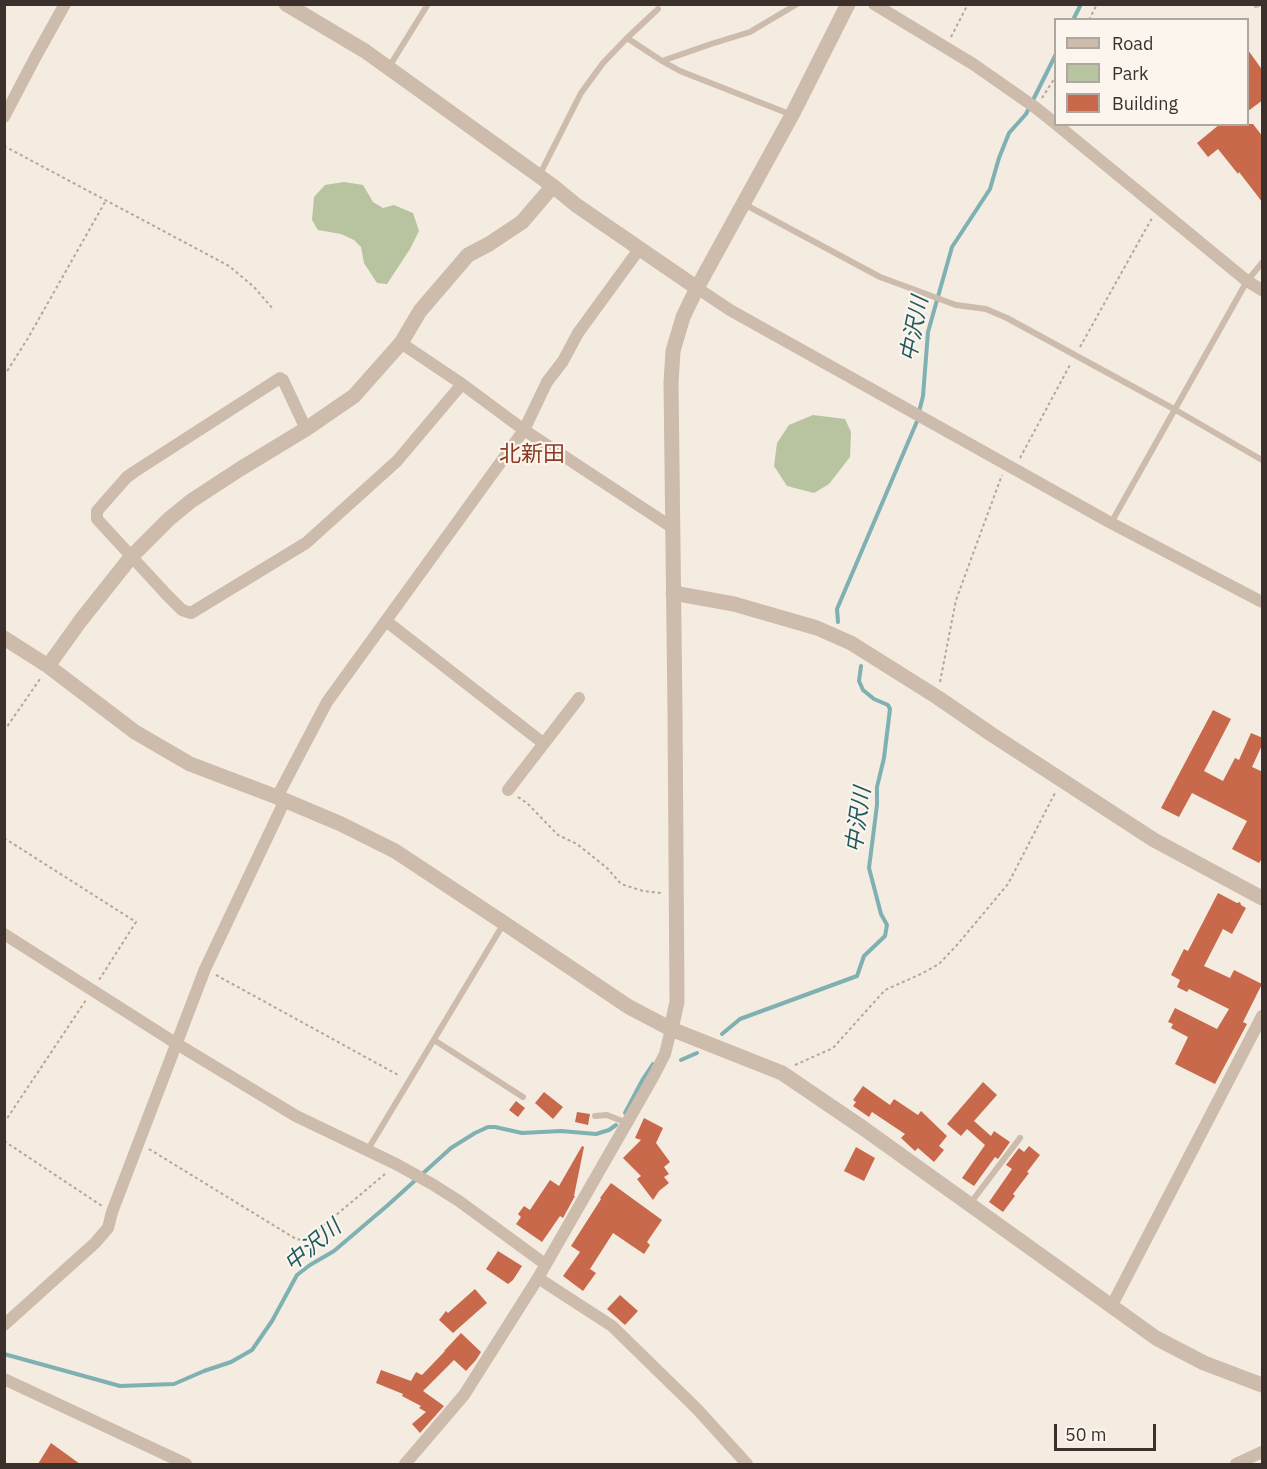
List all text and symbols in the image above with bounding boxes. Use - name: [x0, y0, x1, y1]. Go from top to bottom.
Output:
- legend: [1054, 18, 1249, 126]
- text: Road: [1112, 32, 1153, 55]
- text: Park: [1112, 62, 1148, 85]
- text: Building: [1112, 92, 1178, 115]
- water label: 中沢川: [896, 294, 934, 364]
- district label: 北新田: [499, 442, 565, 468]
- water label: 中沢川: [841, 785, 877, 855]
- water label: 中沢川: [279, 1215, 347, 1277]
- scale bar: [1057, 1412, 1159, 1450]
- text: 50 m: [1065, 1423, 1107, 1446]

